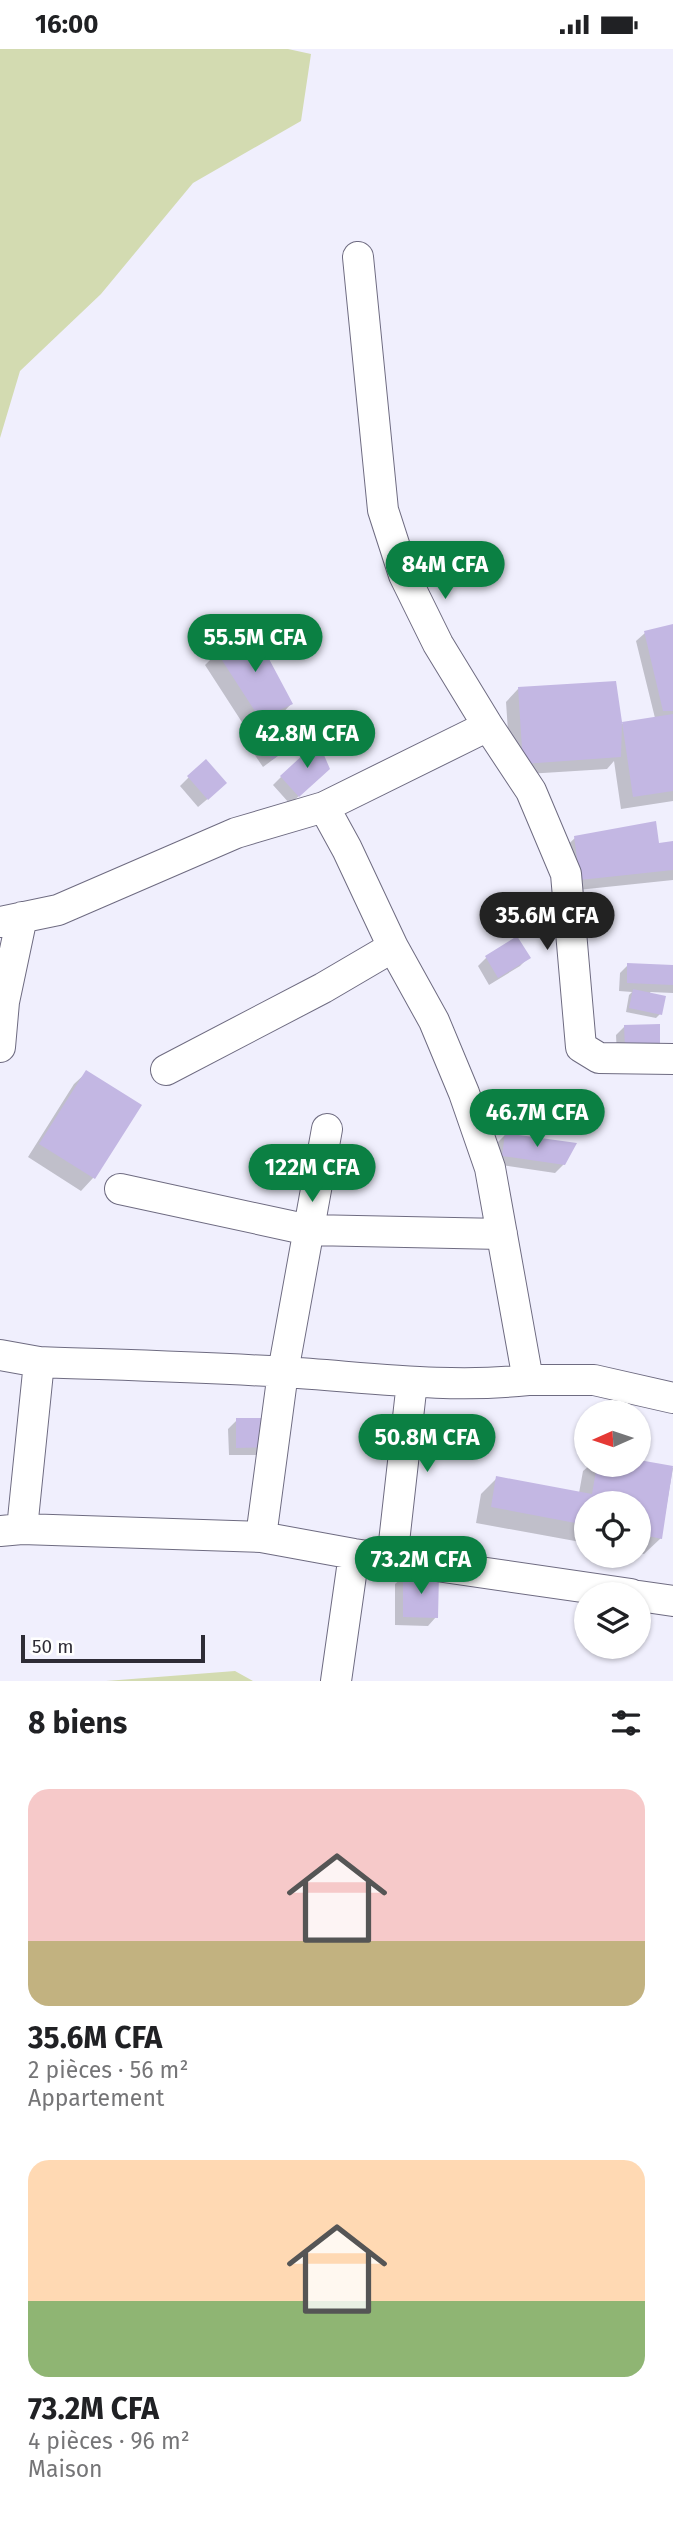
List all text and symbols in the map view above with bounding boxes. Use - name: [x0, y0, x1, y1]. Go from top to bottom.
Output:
- text: 16:00: [35, 9, 98, 40]
- pin: 84M CFA: [380, 541, 510, 601]
- text: 84M CFA: [402, 550, 488, 578]
- pin: 55.5M CFA: [175, 615, 335, 674]
- text: 55.5M CFA: [204, 623, 307, 651]
- pin: 42.8M CFA: [227, 711, 387, 770]
- text: 42.8M CFA: [255, 719, 359, 747]
- pin: 35.6M CFA: [467, 893, 627, 952]
- text: 35.6M CFA: [496, 901, 598, 929]
- pin: 46.7M CFA: [457, 1089, 617, 1149]
- text: 46.7M CFA: [486, 1098, 588, 1126]
- pin: 122M CFA: [240, 1145, 384, 1204]
- text: 122M CFA: [265, 1153, 359, 1181]
- north arrow: [574, 1400, 651, 1477]
- map controls: [574, 1400, 651, 1659]
- pin: 50.8M CFA: [347, 1415, 507, 1474]
- text: 50.8M CFA: [374, 1423, 480, 1451]
- button: locate: [574, 1491, 651, 1568]
- pin: 73.2M CFA: [341, 1537, 501, 1596]
- text: 73.2M CFA: [371, 1545, 471, 1573]
- button: layers: [574, 1582, 651, 1659]
- scale bar: [21, 1632, 205, 1664]
- text: 50 m: [32, 1635, 73, 1658]
- icon: filters: [607, 1704, 645, 1742]
- text: 8 biens: [28, 1705, 127, 1741]
- icon: home: [274, 1835, 400, 1961]
- text: 35.6M CFA: [28, 2020, 162, 2056]
- text: 2 pièces · 56 m²: [28, 2056, 188, 2084]
- text: Appartement: [28, 2084, 164, 2112]
- icon: home: [274, 2206, 400, 2332]
- text: 73.2M CFA: [28, 2391, 159, 2427]
- text: 4 pièces · 96 m²: [28, 2427, 190, 2455]
- text: Maison: [28, 2455, 103, 2483]

